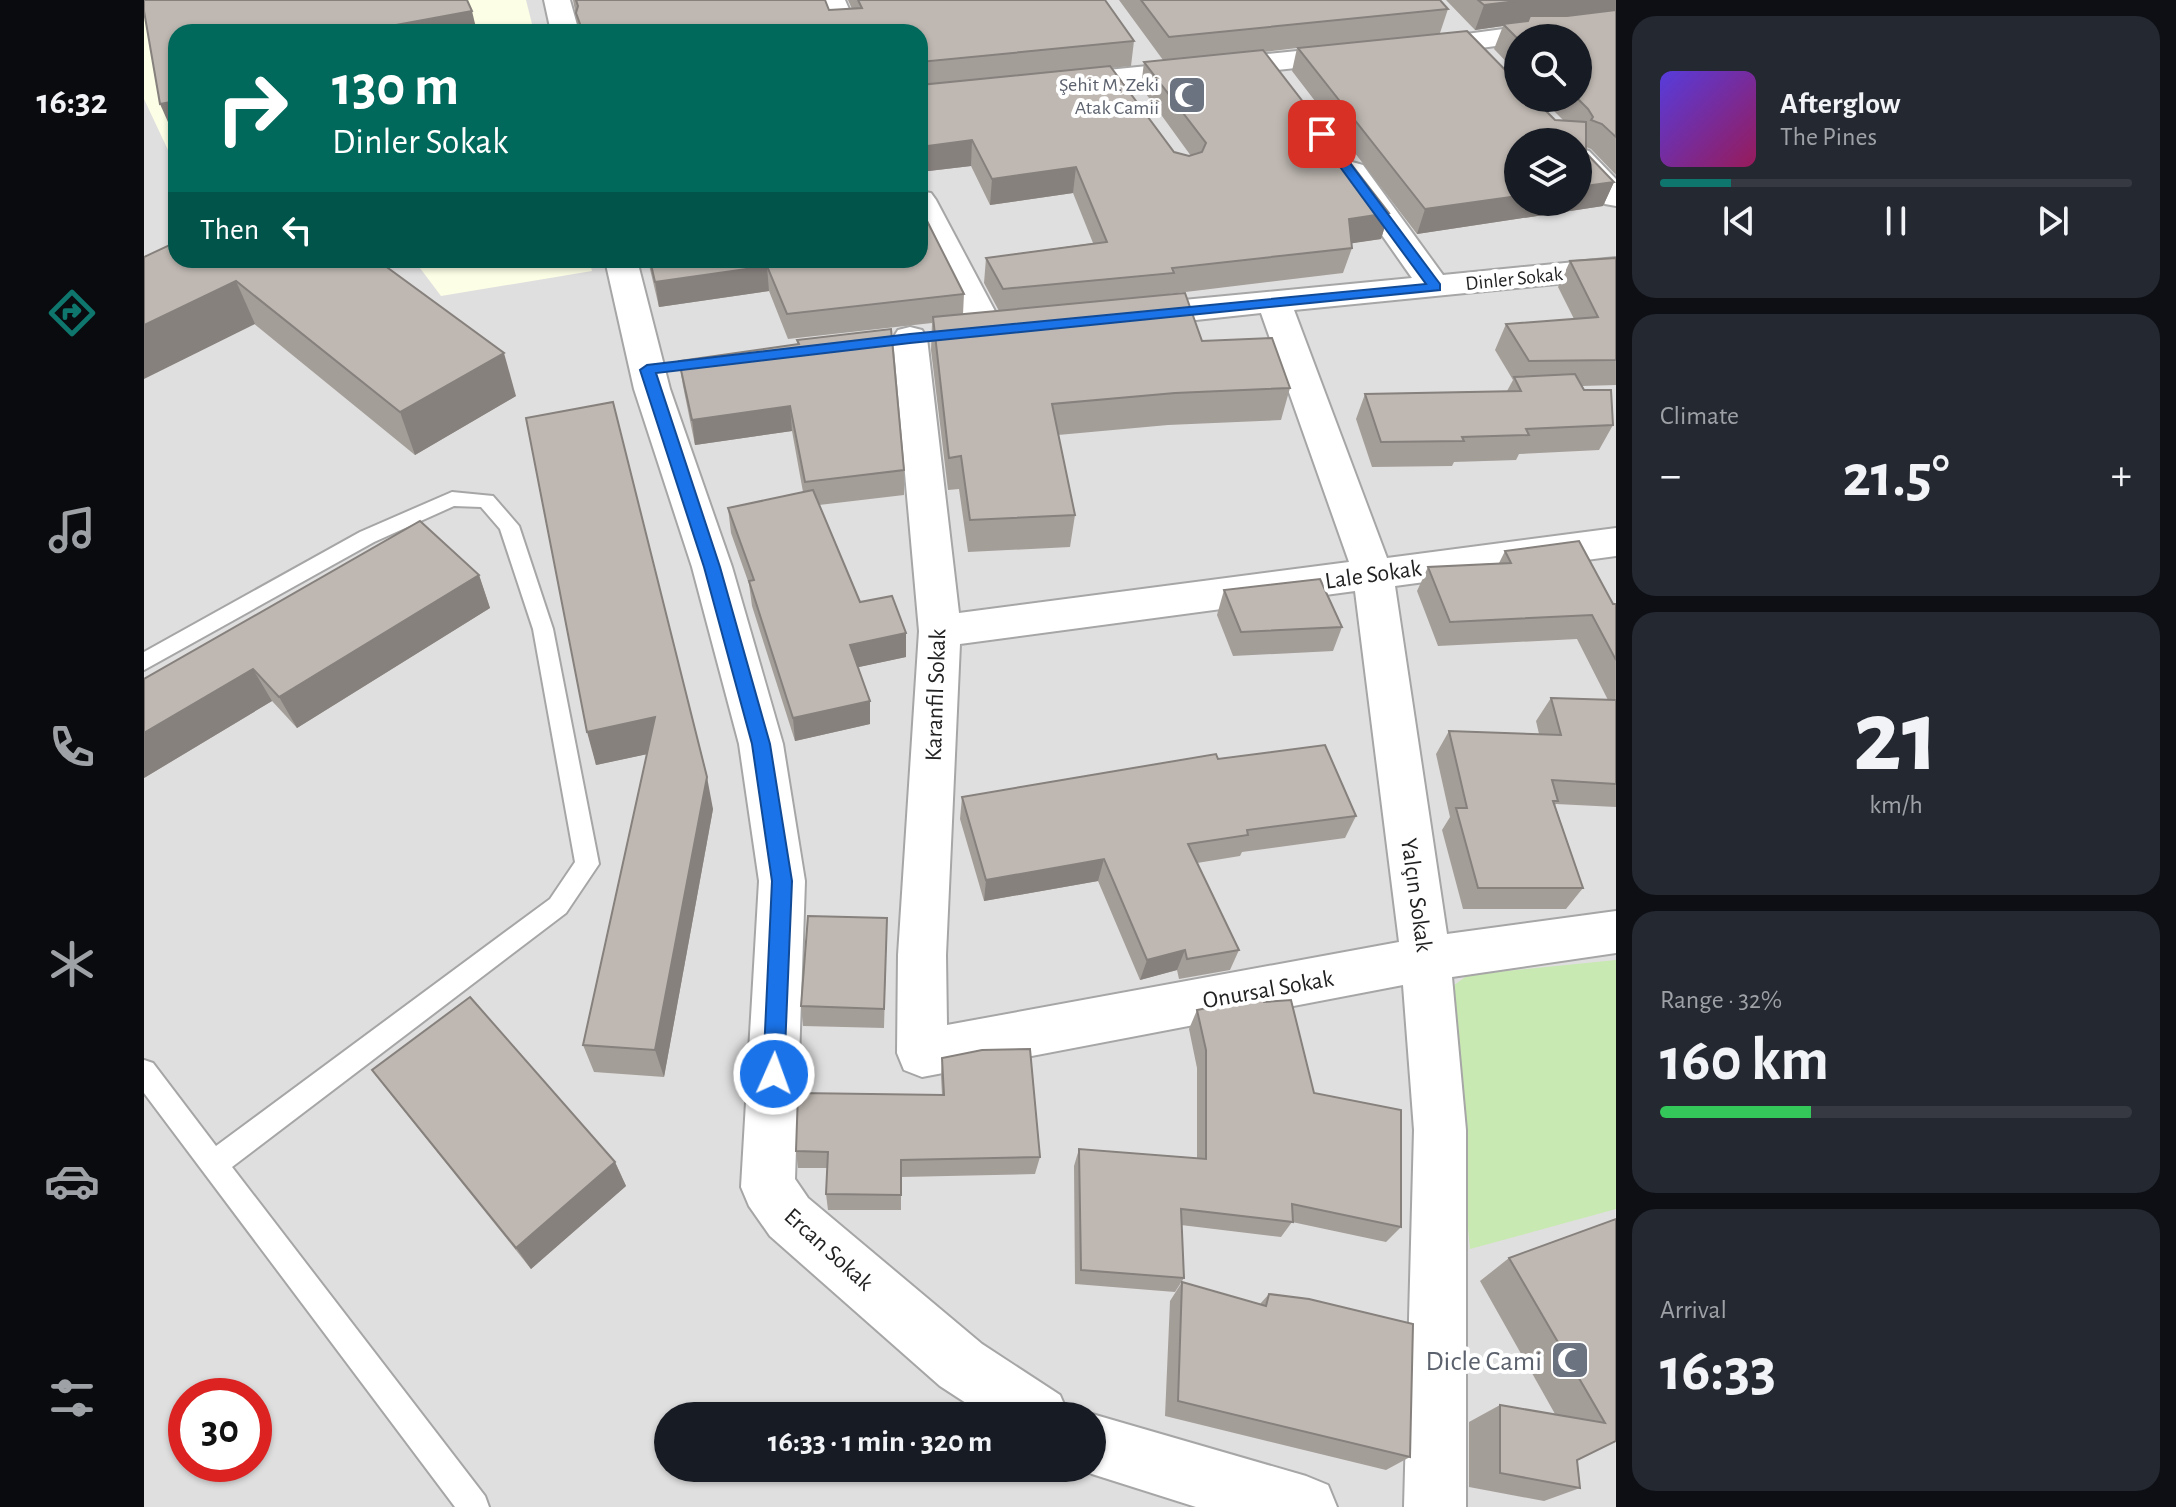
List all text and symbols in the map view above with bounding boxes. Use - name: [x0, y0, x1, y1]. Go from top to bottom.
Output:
- map controls: [1504, 24, 1592, 216]
- button: search: [1504, 24, 1592, 112]
- icon: right: [200, 56, 304, 160]
- text: 130 m: [332, 59, 459, 115]
- mosque icon: Şehit M. Zeki Atak Camii: [1166, 74, 1208, 116]
- place label: Şehit M. Zeki Atak Camii: [1059, 75, 1159, 118]
- text: 16:32: [36, 84, 108, 120]
- text: Afterglow: [1780, 89, 1901, 119]
- pin: [1288, 100, 1356, 168]
- icon: arrive: [1300, 112, 1344, 156]
- text: Dinler Sokak: [332, 124, 508, 160]
- text: The Pines: [1780, 124, 1877, 150]
- button: layers: [1504, 128, 1592, 216]
- icon: previous: [1717, 199, 1761, 243]
- icon: pause: [1874, 199, 1918, 243]
- icon: next: [2031, 199, 2075, 243]
- icon: left: [275, 208, 319, 252]
- text: Then: [200, 215, 259, 245]
- street label: Dinler Sokak: [1464, 264, 1564, 294]
- icon: directions: [44, 285, 100, 341]
- text: Climate: [1660, 403, 1739, 429]
- text: 21.5°: [1842, 447, 1950, 507]
- text: −: [1660, 454, 1681, 498]
- text: +: [2111, 454, 2132, 498]
- icon: music: [44, 502, 100, 558]
- street label: Lale Sokak: [1323, 556, 1423, 594]
- street label: Karanfil Sokak: [922, 628, 950, 762]
- text: 21: [1853, 686, 1939, 790]
- icon: phone: [44, 719, 100, 775]
- text: km/h: [1869, 792, 1923, 818]
- street label: Yalçın Sokak: [1396, 837, 1436, 954]
- icon: climate: [44, 936, 100, 992]
- street label: Onursal Sokak: [1201, 967, 1335, 1013]
- text: Range · 32%: [1660, 987, 1782, 1013]
- text: 160 km: [1660, 1031, 1829, 1091]
- position arrow: [732, 1032, 816, 1116]
- icon: car: [44, 1153, 100, 1209]
- street label: Ercan Sokak: [779, 1204, 877, 1296]
- text: Arrival: [1660, 1297, 1727, 1323]
- mosque icon: Dicle Cami: [1549, 1339, 1591, 1381]
- text: 16:33: [1660, 1341, 1776, 1401]
- place label: Dicle Cami: [1426, 1348, 1542, 1376]
- icon: filters: [44, 1370, 100, 1426]
- speed limit sign: 30: [168, 1378, 272, 1482]
- text: 16:33 · 1 min · 320 m: [768, 1427, 992, 1457]

